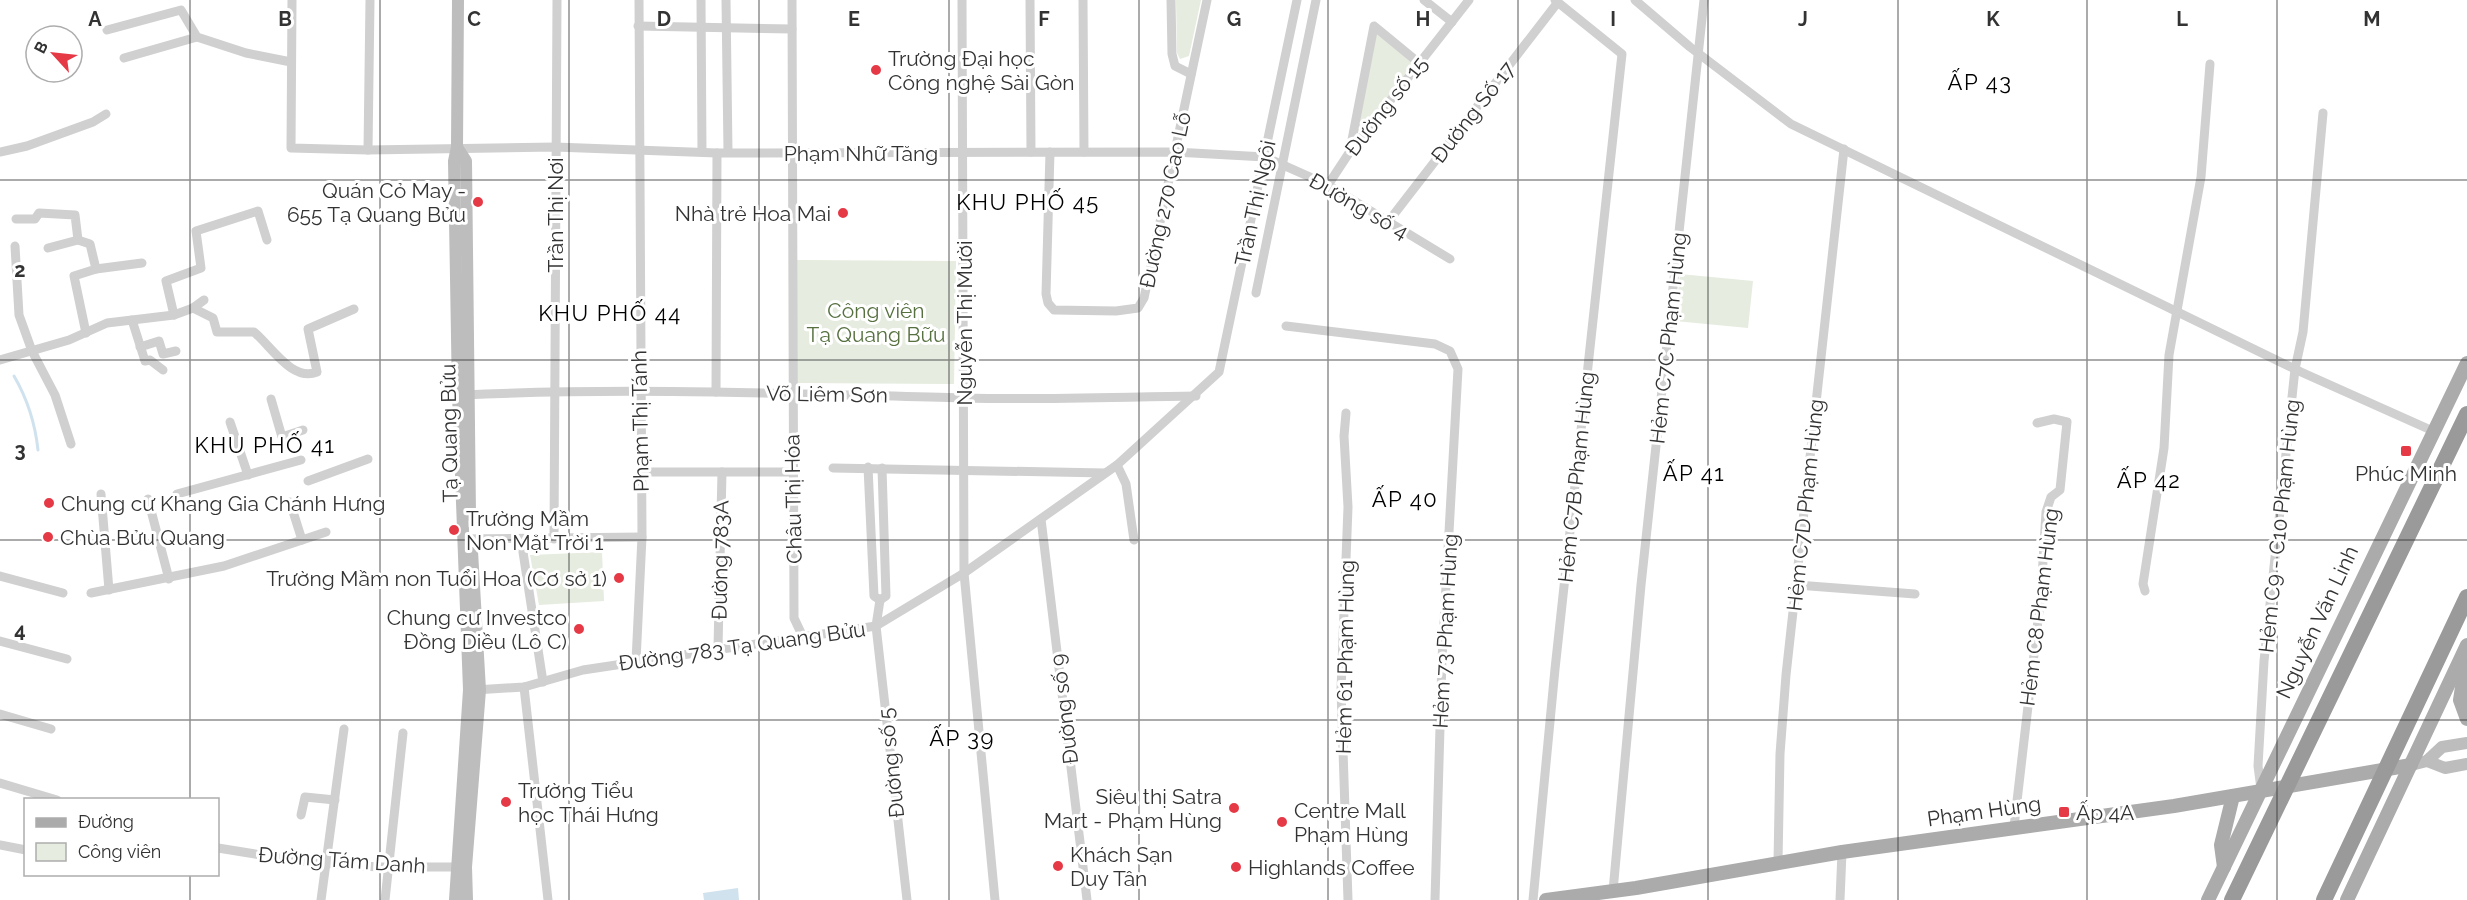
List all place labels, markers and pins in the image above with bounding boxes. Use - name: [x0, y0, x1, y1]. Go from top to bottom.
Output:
- place label: Trường Đại học Công nghệ Sài Gòn: [888, 46, 1075, 95]
- marker: Trường Đại học Công nghệ Sài Gòn: [869, 63, 883, 77]
- place label: Quán Cỏ May - 655 Tạ Quang Bửu: [287, 178, 466, 227]
- marker: Quán Cỏ May - 655 Tạ Quang Bửu: [471, 195, 485, 209]
- place label: Nhà trẻ Hoa Mai: [675, 201, 831, 226]
- marker: Nhà trẻ Hoa Mai: [836, 206, 850, 220]
- marker: Phúc Minh: [2399, 444, 2413, 458]
- place label: Phúc Minh: [2355, 461, 2457, 486]
- place label: Chung cư Khang Gia Chánh Hưng: [61, 491, 385, 516]
- marker: Chung cư Khang Gia Chánh Hưng: [42, 496, 56, 510]
- place label: Trường Mầm Non Mặt Trời 1: [466, 506, 603, 555]
- marker: Trường Mầm Non Mặt Trời 1: [447, 523, 461, 537]
- place label: Chùa Bửu Quang: [60, 525, 225, 550]
- marker: Chùa Bửu Quang: [41, 530, 55, 544]
- place label: Trường Mầm non Tuổi Hoa (Cơ sở 1): [266, 566, 607, 591]
- marker: Trường Mầm non Tuổi Hoa (Cơ sở 1): [612, 571, 626, 585]
- place label: Chung cư Investco Đồng Diều (Lô C): [387, 605, 567, 654]
- marker: Chung cư Investco Đồng Diều (Lô C): [572, 622, 586, 636]
- place label: Trường Tiểu học Thái Hưng: [518, 778, 659, 827]
- place label: Siêu thị Satra Mart - Phạm Hùng: [1044, 784, 1222, 833]
- marker: Trường Tiểu học Thái Hưng: [499, 795, 513, 809]
- place label: Centre Mall Phạm Hùng: [1294, 798, 1409, 847]
- place label: Ấp 4A: [2076, 800, 2134, 825]
- marker: Siêu thị Satra Mart - Phạm Hùng: [1227, 801, 1241, 815]
- marker: Ấp 4A: [2057, 805, 2071, 819]
- marker: Centre Mall Phạm Hùng: [1275, 815, 1289, 829]
- place label: Khách Sạn Duy Tân: [1070, 842, 1173, 891]
- place label: Highlands Coffee: [1248, 855, 1415, 880]
- marker: Khách Sạn Duy Tân: [1051, 859, 1065, 873]
- marker: Highlands Coffee: [1229, 860, 1243, 874]

